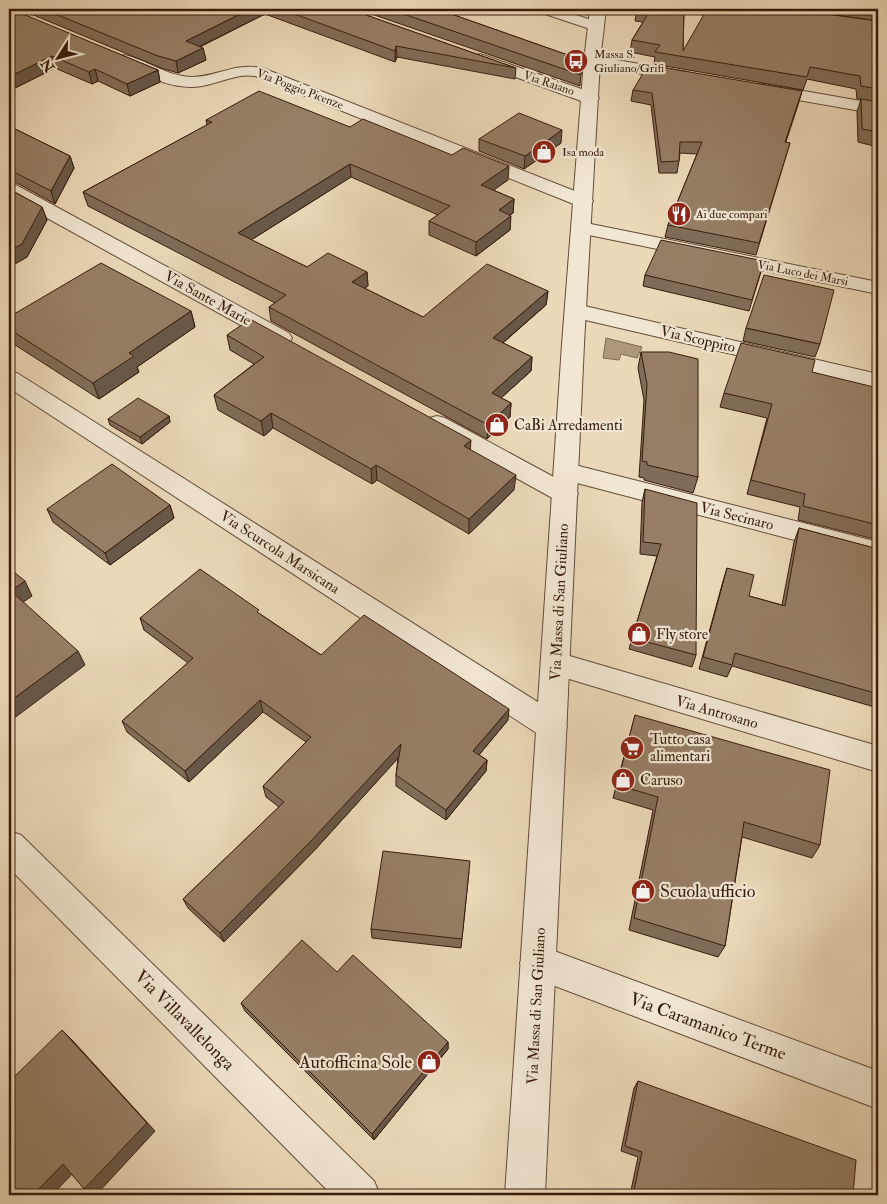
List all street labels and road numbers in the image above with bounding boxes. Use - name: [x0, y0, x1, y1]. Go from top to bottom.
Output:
- street label: Via Poggio Picenze: [254, 66, 345, 113]
- street label: Via Raiano: [521, 68, 576, 99]
- street label: Via Luco dei Marsi: [756, 257, 849, 290]
- street label: Via Sante Marie: [161, 267, 255, 330]
- street label: Via Scoppito: [658, 322, 737, 358]
- street label: Via Secinaro: [698, 498, 776, 535]
- street label: Via Scurcola Marsicana: [216, 507, 344, 599]
- street label: Via Massa di San Giuliano: [546, 523, 573, 681]
- street label: Via Antrosano: [673, 692, 760, 733]
- street label: Via Massa di San Giuliano: [523, 927, 550, 1085]
- street label: Via Villavallelonga: [130, 965, 240, 1076]
- street label: Via Caramanico Terme: [626, 987, 790, 1066]

